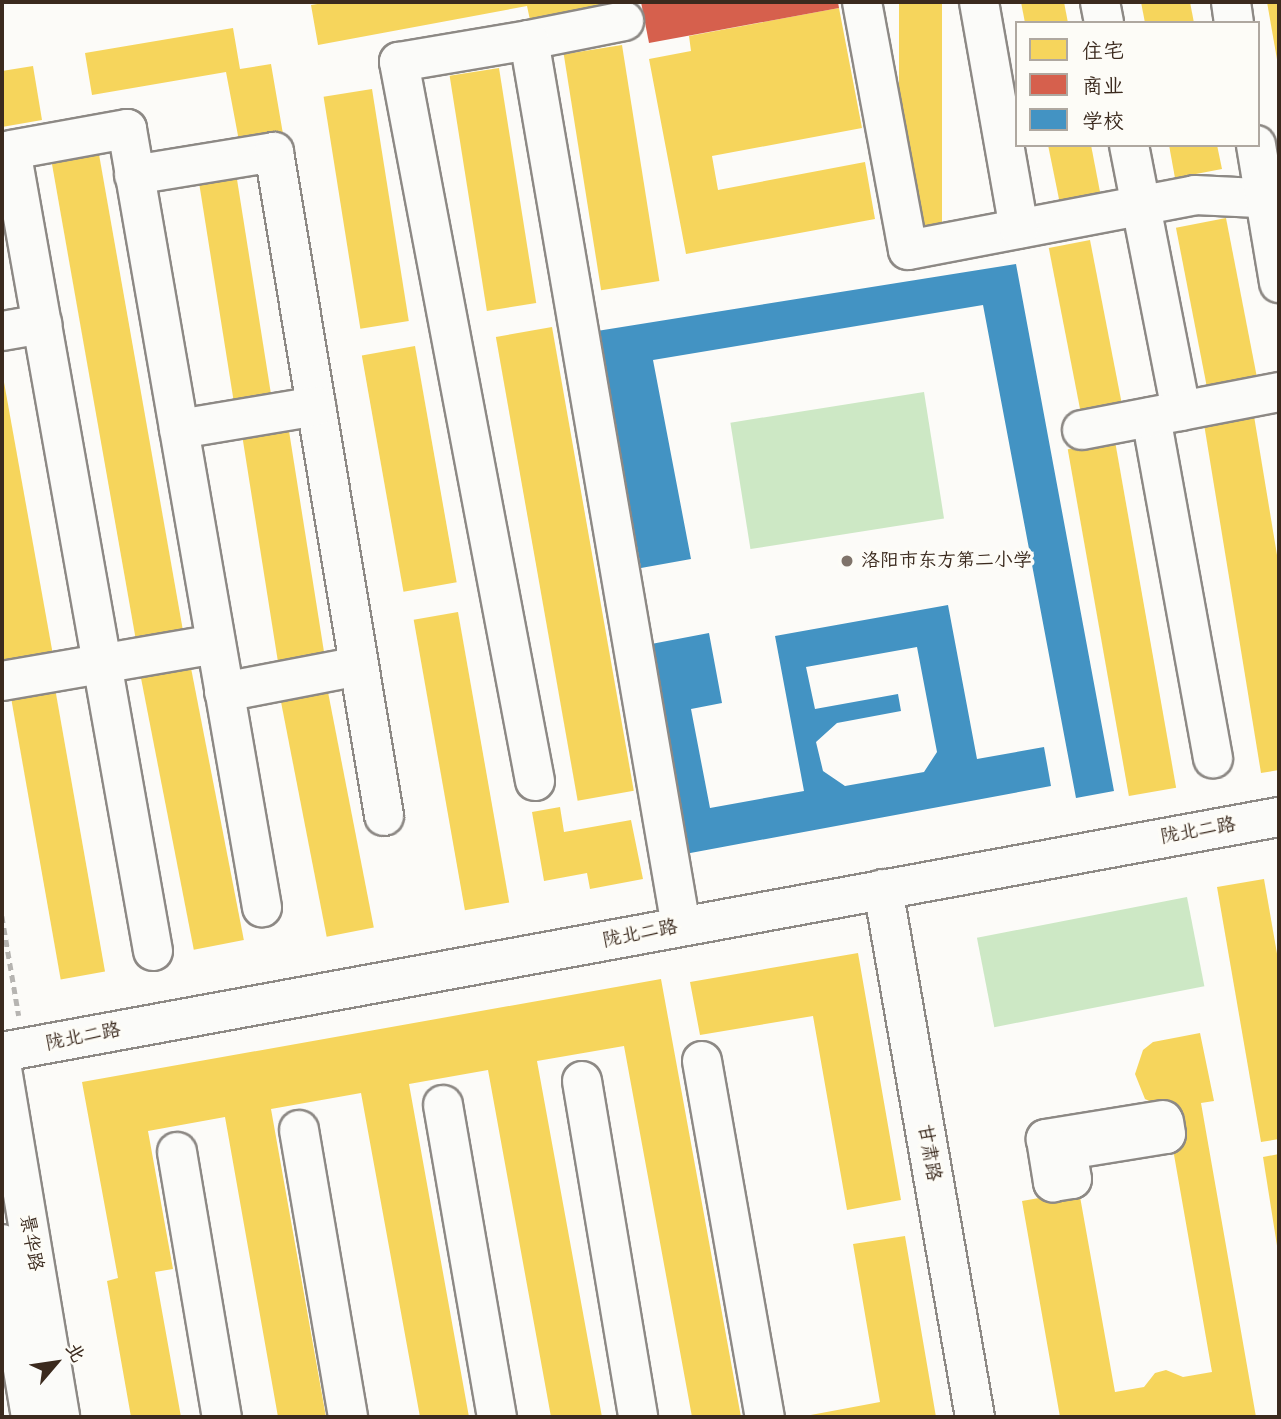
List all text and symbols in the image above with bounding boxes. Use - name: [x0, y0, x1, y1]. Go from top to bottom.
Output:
- legend: [1015, 21, 1260, 147]
- text: 住宅: [1082, 39, 1124, 64]
- text: 商业: [1082, 74, 1124, 99]
- text: 学校: [1082, 109, 1124, 134]
- place label: 洛阳市东方第二小学: [861, 550, 1032, 572]
- marker: 洛阳市东方第二小学: [839, 553, 855, 569]
- street label: 陇北二路: [1159, 813, 1237, 849]
- street label: 陇北二路: [601, 916, 679, 952]
- street label: 陇北二路: [44, 1019, 122, 1055]
- street label: 甘肃路: [913, 1123, 945, 1183]
- street label: 景华路: [15, 1213, 47, 1273]
- north arrow: [21, 1328, 91, 1398]
- text: 北: [60, 1339, 89, 1366]

